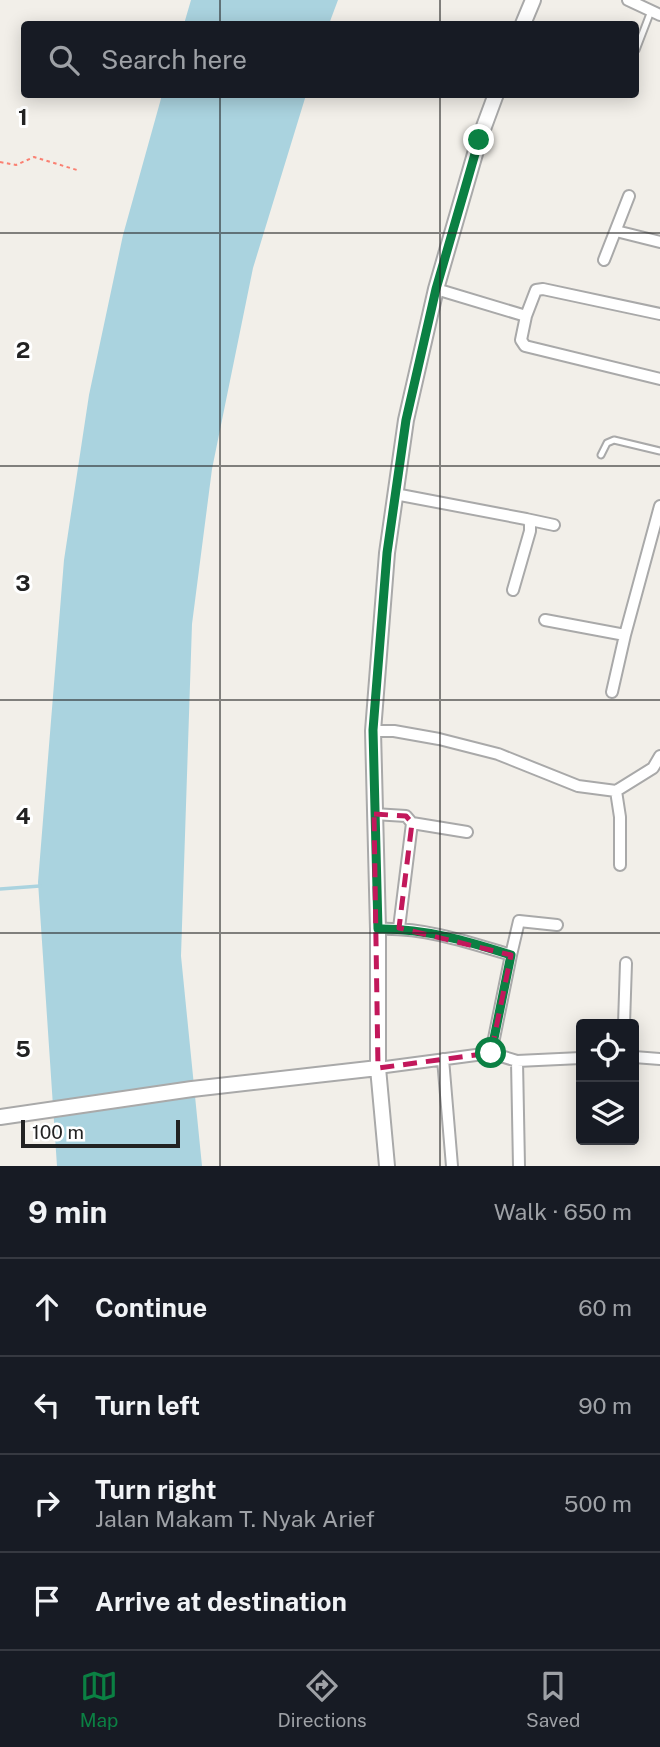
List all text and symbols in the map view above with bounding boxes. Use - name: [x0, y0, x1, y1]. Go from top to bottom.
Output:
- search box: [21, 21, 639, 98]
- icon: search: [45, 41, 83, 79]
- text: Search here: [101, 44, 247, 75]
- text: 1: [18, 103, 28, 130]
- route end: [463, 124, 494, 155]
- text: 2: [16, 336, 30, 363]
- text: 3: [15, 569, 31, 596]
- text: 4: [15, 802, 31, 829]
- map controls: [576, 1019, 639, 1145]
- button: locate: [576, 1019, 639, 1082]
- text: 5: [15, 1035, 31, 1062]
- route start: [475, 1037, 506, 1068]
- button: layers: [576, 1082, 639, 1145]
- scale bar: [21, 1117, 180, 1149]
- text: 100 m: [32, 1121, 84, 1143]
- text: 9 min: [28, 1194, 107, 1230]
- text: Walk · 650 m: [494, 1198, 632, 1225]
- icon: ahead: [28, 1288, 66, 1326]
- text: Continue: [95, 1292, 207, 1323]
- text: 60 m: [578, 1294, 632, 1321]
- icon: left: [28, 1386, 66, 1424]
- text: Turn left: [95, 1390, 200, 1421]
- text: 90 m: [578, 1392, 632, 1419]
- text: Turn right: [95, 1474, 217, 1505]
- icon: right: [28, 1484, 66, 1522]
- text: 500 m: [564, 1490, 632, 1517]
- text: Jalan Makam T. Nyak Arief: [95, 1505, 375, 1532]
- icon: arrive: [28, 1582, 66, 1620]
- text: Arrive at destination: [95, 1586, 347, 1617]
- tab: Map: [80, 1667, 118, 1731]
- tab: Directions: [277, 1667, 367, 1731]
- tab: Saved: [526, 1667, 580, 1731]

